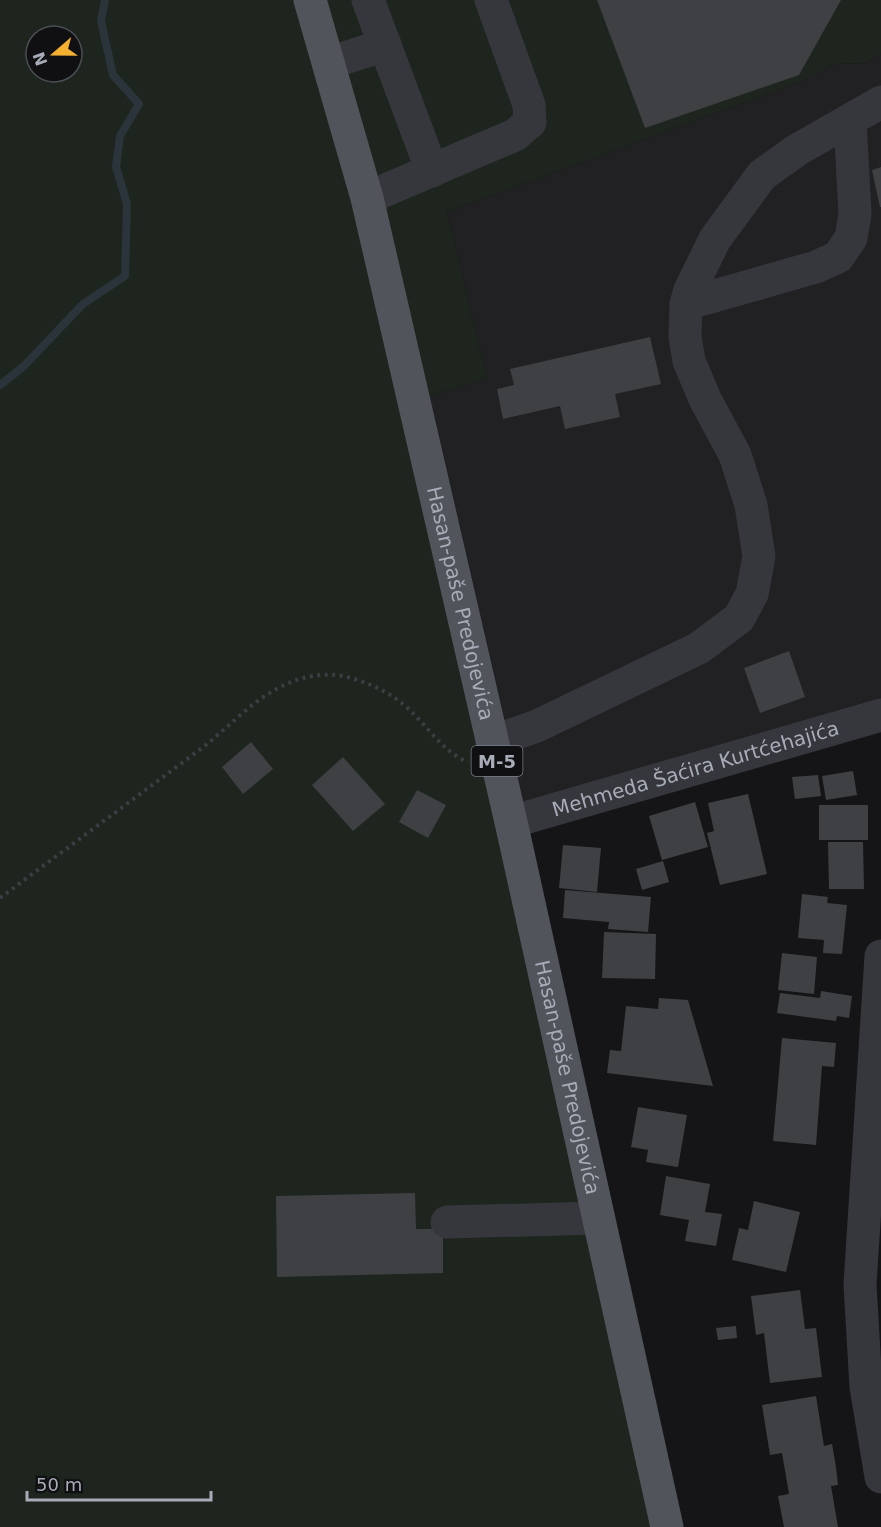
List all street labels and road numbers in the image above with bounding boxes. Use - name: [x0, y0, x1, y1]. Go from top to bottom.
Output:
- street label: Hasan-paše Predojevića: [422, 484, 499, 723]
- street label: Mehmeda Šaćira Kurtćehajića: [549, 716, 842, 821]
- road number: M-5: [472, 746, 522, 776]
- street label: Hasan-paše Predojevića: [530, 958, 605, 1197]

